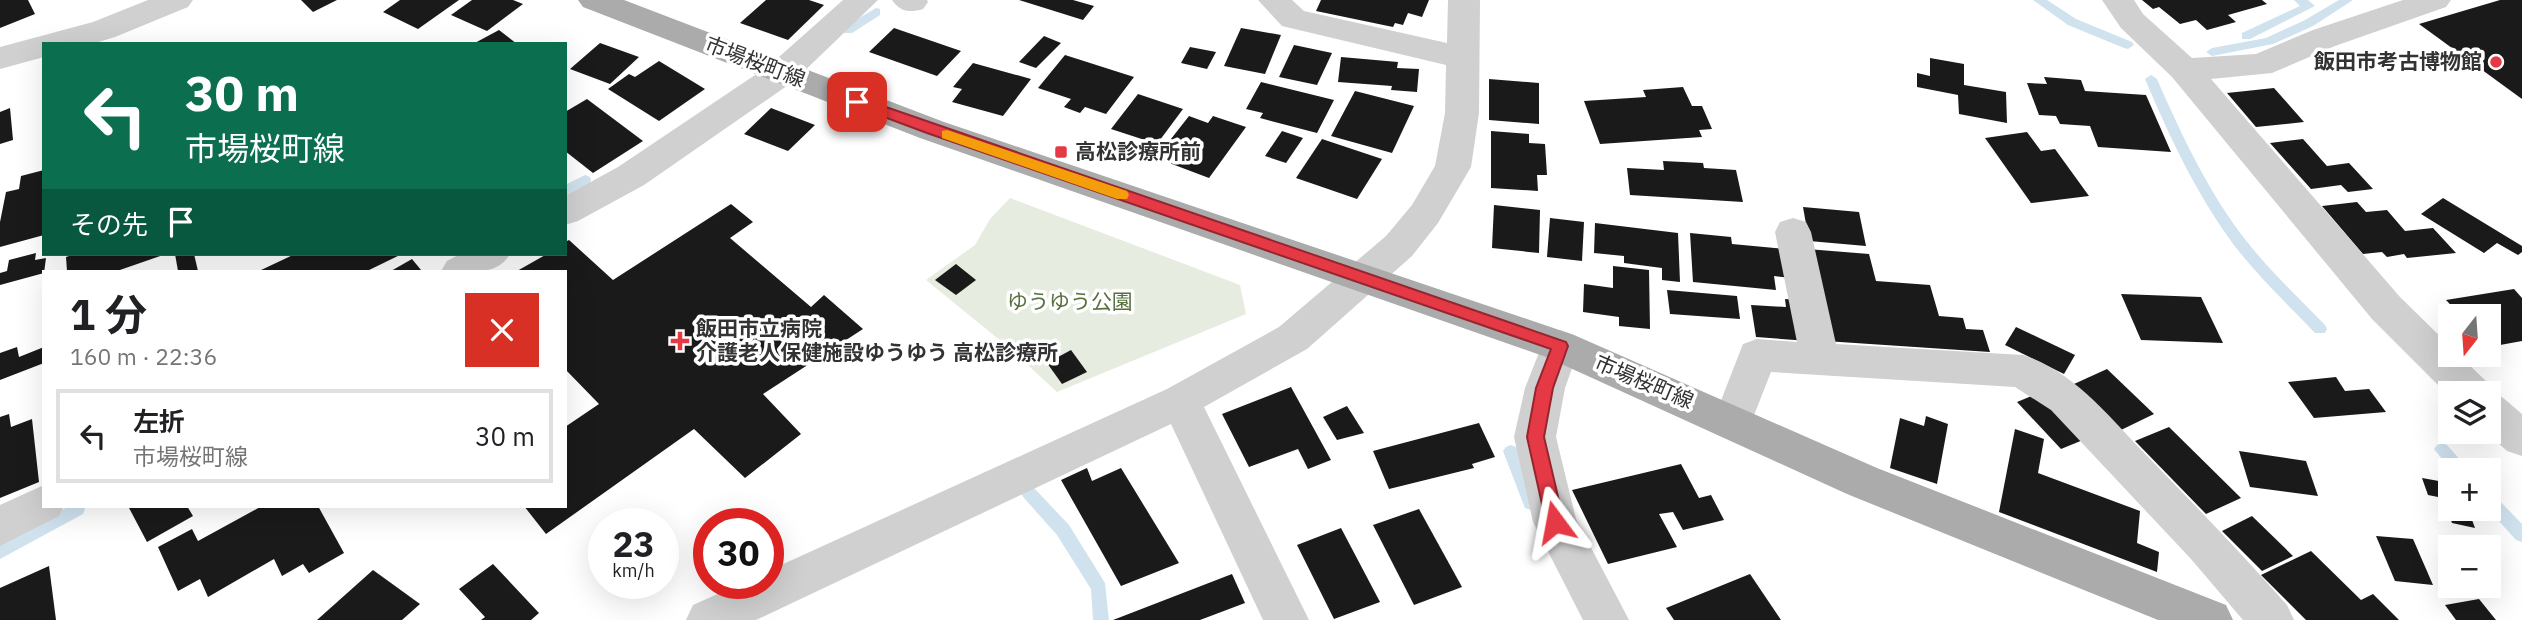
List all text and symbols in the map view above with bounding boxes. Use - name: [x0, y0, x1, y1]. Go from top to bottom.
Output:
- street label: 市場桜町線: [701, 29, 809, 93]
- place label: 飯田市考古博物館: [2313, 47, 2482, 75]
- marker: 飯田市考古博物館: [2488, 54, 2504, 70]
- text: 30 m: [185, 61, 299, 124]
- icon: left: [70, 70, 161, 161]
- pin: [827, 72, 887, 132]
- icon: arrive: [838, 83, 876, 121]
- text: 市場桜町線: [185, 127, 345, 169]
- place label: 高松診療所前: [1075, 137, 1201, 165]
- marker: 高松診療所前: [1053, 144, 1069, 160]
- icon: arrive: [162, 203, 200, 241]
- text: その先: [70, 207, 148, 241]
- text: 1 分: [70, 287, 147, 342]
- park label: ゆうゆう公園: [1007, 287, 1133, 315]
- button: close: [465, 293, 539, 367]
- north arrow: [2438, 304, 2501, 368]
- map controls: [2438, 304, 2501, 598]
- place label: 飯田市立病院 介護老人保健施設ゆうゆう 高松診療所: [695, 314, 1058, 366]
- marker: 飯田市立病院 介護老人保健施設ゆうゆう 高松診療所: [670, 331, 690, 351]
- text: 160 m · 22:36: [70, 341, 217, 371]
- street label: 市場桜町線: [1591, 348, 1698, 414]
- button: layers: [2438, 381, 2501, 444]
- text: 左折: [133, 404, 185, 438]
- icon: left: [74, 417, 112, 455]
- text: 30 m: [475, 419, 535, 453]
- text: 市場桜町線: [133, 441, 248, 471]
- button: +: [2438, 458, 2501, 521]
- position arrow: [1518, 485, 1592, 559]
- speed limit sign: 30: [693, 508, 784, 599]
- text: 23: [612, 521, 655, 567]
- button: −: [2438, 535, 2501, 598]
- text: km/h: [612, 559, 655, 582]

